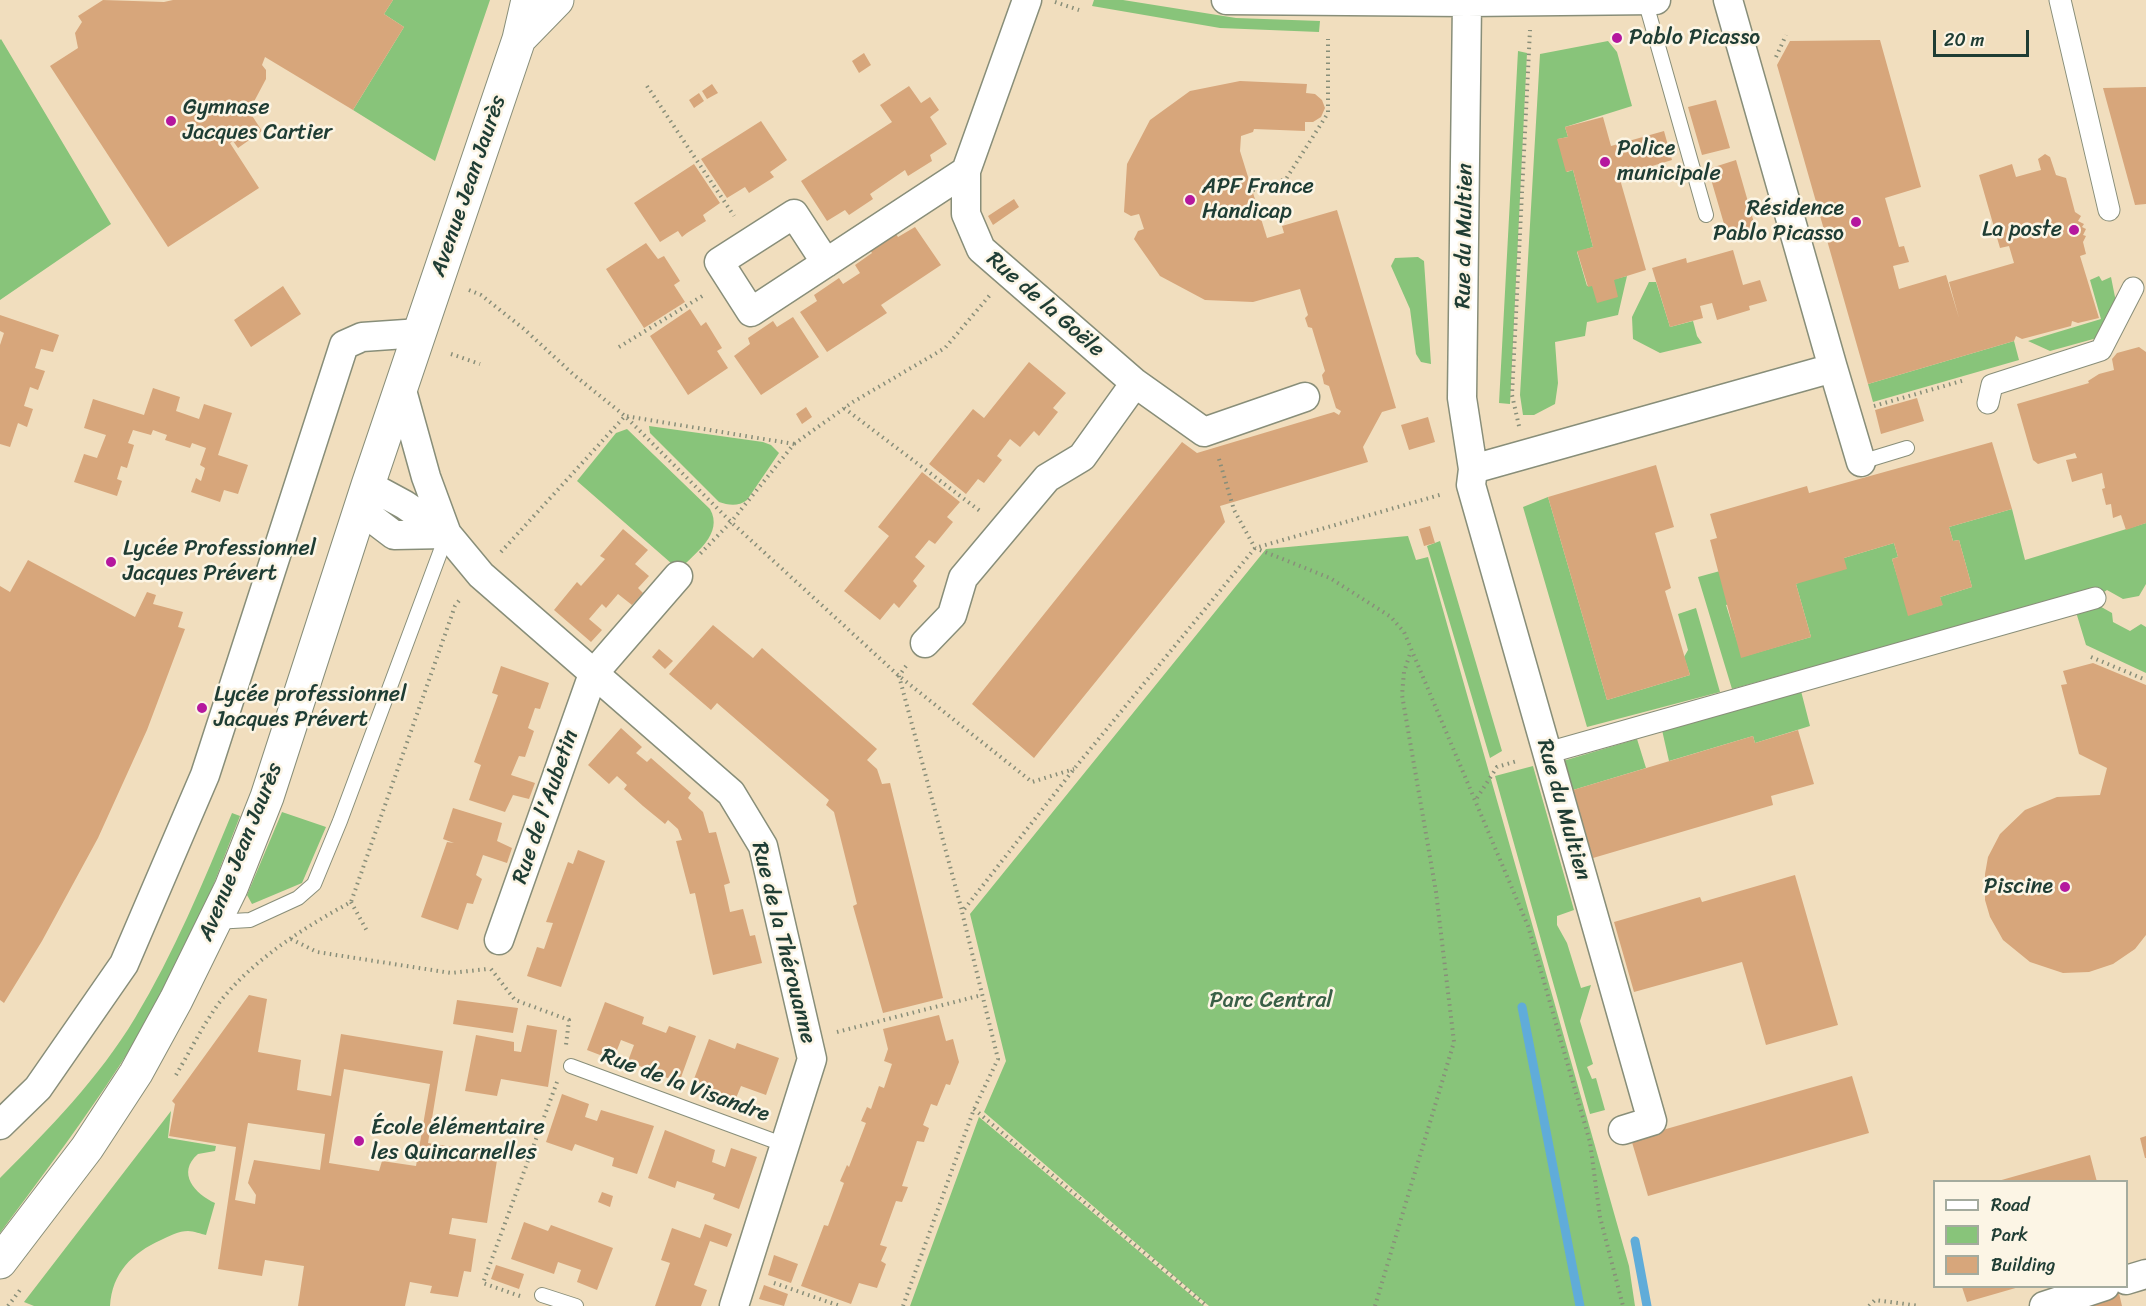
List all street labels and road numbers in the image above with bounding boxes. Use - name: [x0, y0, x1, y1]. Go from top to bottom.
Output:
- street label: Avenue Jean Jaurès: [426, 92, 512, 280]
- street label: Rue du Multien: [1451, 163, 1479, 309]
- street label: Rue de la Goële: [981, 247, 1109, 363]
- street label: Rue de l'Aubetin: [507, 726, 585, 888]
- street label: Rue du Multien: [1530, 736, 1596, 884]
- street label: Avenue Jean Jaurès: [193, 759, 289, 945]
- street label: Rue de la Thérouanne: [745, 839, 821, 1047]
- street label: Rue de la Visandre: [597, 1043, 773, 1129]

